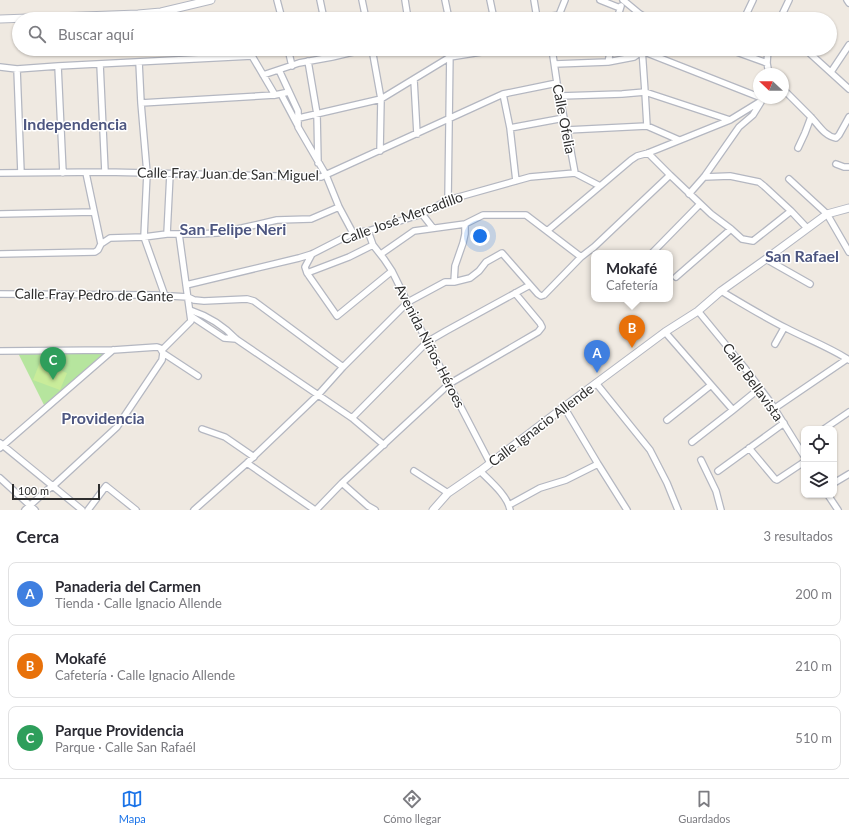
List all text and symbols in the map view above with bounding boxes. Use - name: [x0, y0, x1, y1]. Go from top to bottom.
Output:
- search box: [12, 12, 837, 56]
- icon: search: [26, 23, 48, 45]
- text: Buscar aquí: [58, 25, 134, 43]
- north arrow: [753, 68, 789, 104]
- street label: Calle Ofelia: [549, 83, 580, 155]
- district label: Independencia: [23, 114, 127, 133]
- street label: Calle Fray Juan de San Miguel: [137, 163, 319, 184]
- street label: Calle José Mercadillo: [339, 188, 465, 247]
- district label: San Felipe Neri: [180, 219, 286, 238]
- your location: [470, 226, 490, 246]
- district label: San Rafael: [765, 246, 839, 265]
- popup: [591, 250, 673, 302]
- text: Mokafé: [606, 259, 657, 277]
- text: Cafetería: [606, 277, 658, 293]
- street label: Avenida Niños Héroes: [392, 281, 469, 410]
- street label: Calle Fray Pedro de Gante: [14, 285, 174, 304]
- pin: B: [619, 315, 645, 348]
- street label: Calle Bellavista: [719, 339, 787, 424]
- pin: A: [584, 340, 610, 373]
- pin: C: [40, 347, 66, 380]
- street label: Calle Ignacio Allende: [485, 380, 597, 470]
- district label: Providencia: [61, 408, 145, 427]
- map controls: [801, 426, 837, 498]
- button: locate: [801, 426, 837, 462]
- button: layers: [801, 462, 837, 498]
- scale bar: [12, 482, 100, 501]
- text: 100 m: [18, 484, 49, 497]
- text: Cerca: [16, 526, 59, 547]
- text: 3 resultados: [763, 528, 833, 544]
- text: Panaderia del Carmen: [55, 577, 201, 595]
- text: A: [25, 586, 35, 602]
- text: 200 m: [795, 586, 832, 602]
- text: Tienda · Calle Ignacio Allende: [55, 595, 222, 611]
- text: Mokafé: [55, 649, 106, 667]
- text: B: [26, 658, 34, 674]
- text: 210 m: [795, 658, 832, 674]
- text: Cafetería · Calle Ignacio Allende: [55, 667, 235, 683]
- text: Parque Providencia: [55, 721, 184, 739]
- text: C: [26, 730, 34, 746]
- text: 510 m: [795, 730, 832, 746]
- text: Parque · Calle San Rafaél: [55, 739, 196, 755]
- tab: Mapa: [119, 788, 146, 825]
- tab: Cómo llegar: [383, 788, 441, 825]
- tab: Guardados: [678, 788, 730, 825]

